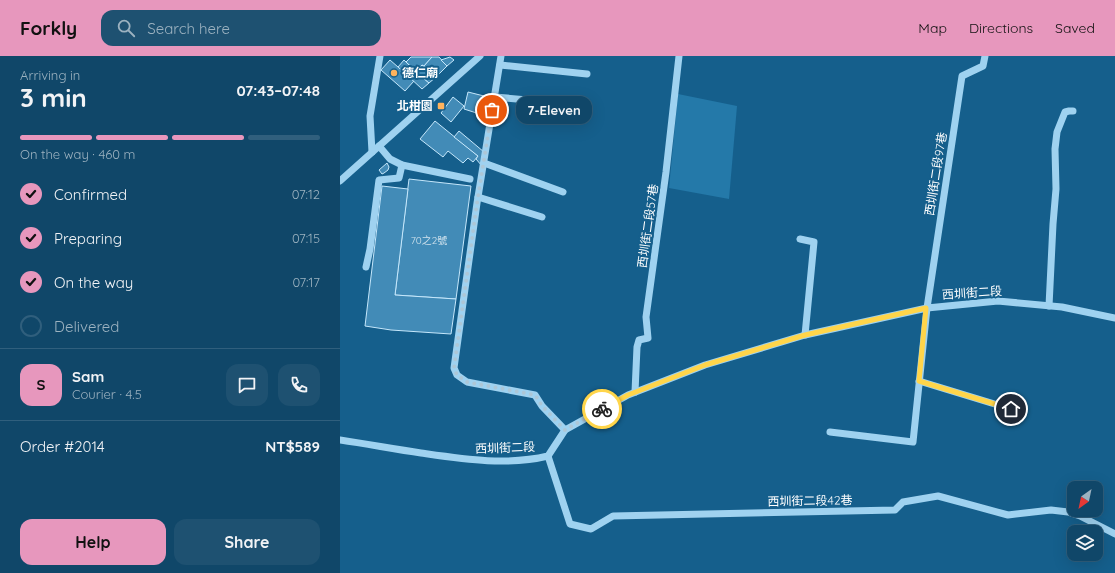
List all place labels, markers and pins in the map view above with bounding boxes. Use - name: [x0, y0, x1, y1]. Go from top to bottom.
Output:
- place label: 德仁廟: [402, 65, 438, 80]
- marker: 德仁廟: [389, 68, 399, 78]
- pin: [475, 93, 509, 127]
- callout: 7-Eleven: [516, 96, 592, 124]
- place label: 北柑園: [397, 98, 433, 113]
- marker: 北柑園: [436, 101, 446, 111]
- pin: [994, 392, 1028, 426]

